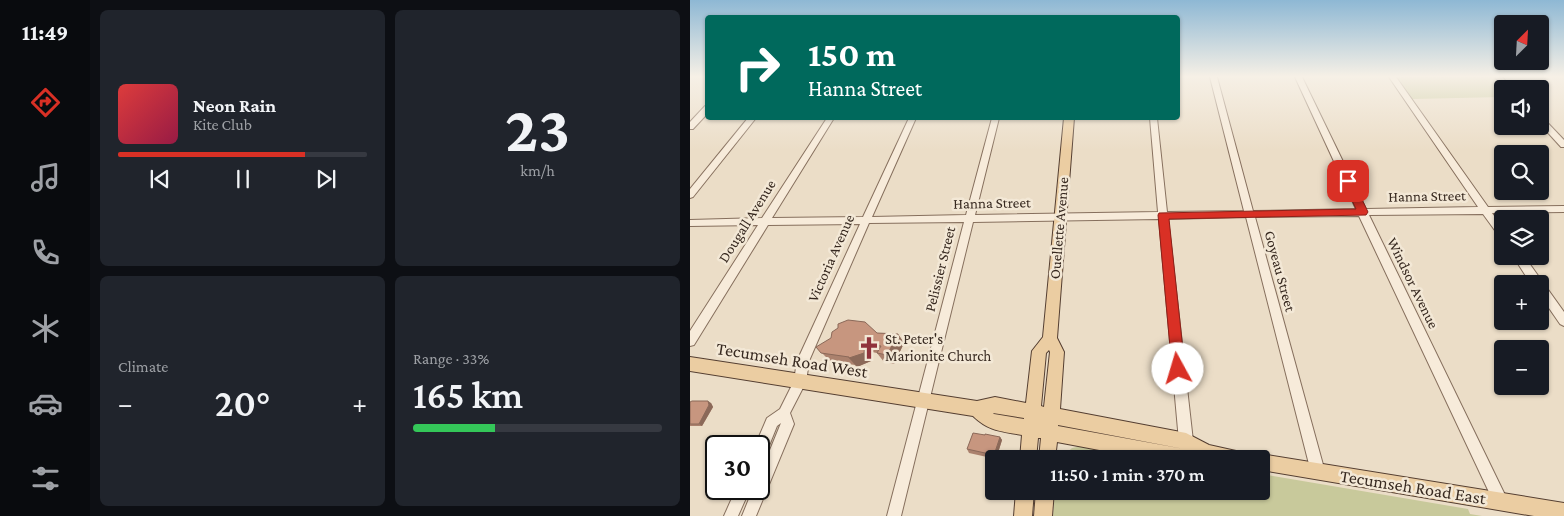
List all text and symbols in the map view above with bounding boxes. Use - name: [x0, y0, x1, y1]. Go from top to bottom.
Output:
- north arrow: [1494, 15, 1549, 70]
- map controls: [1494, 15, 1549, 395]
- text: 11:49: [22, 20, 68, 45]
- icon: right: [725, 35, 790, 100]
- text: 150 m: [808, 35, 896, 74]
- text: Hanna Street: [808, 76, 922, 101]
- button: sound: [1494, 80, 1549, 135]
- icon: directions: [28, 85, 63, 120]
- text: 23: [505, 93, 570, 165]
- text: Neon Rain: [193, 95, 276, 116]
- text: Kite Club: [193, 116, 252, 133]
- button: search: [1494, 145, 1549, 200]
- icon: music: [28, 160, 63, 195]
- pin: [1327, 160, 1369, 202]
- text: km/h: [520, 162, 555, 179]
- icon: previous: [146, 165, 174, 193]
- icon: pause: [229, 165, 257, 193]
- icon: next: [312, 165, 340, 193]
- icon: arrive: [1334, 167, 1362, 195]
- street label: Dougall Avenue: [715, 176, 780, 266]
- street label: Ouellette Avenue: [1047, 176, 1071, 280]
- street label: Hanna Street: [1388, 187, 1467, 205]
- street label: Hanna Street: [953, 194, 1032, 212]
- button: layers: [1494, 210, 1549, 265]
- street label: Victoria Avenue: [805, 211, 858, 304]
- street label: Pelissier Street: [922, 224, 959, 313]
- street label: Goyeau Street: [1261, 229, 1299, 314]
- icon: phone: [28, 235, 63, 270]
- street label: Windsor Avenue: [1384, 235, 1442, 331]
- button: +: [1494, 275, 1549, 330]
- icon: climate: [28, 311, 63, 346]
- place label: St. Peter's Marionite Church: [885, 331, 991, 364]
- church icon: St. Peter's Marionite Church: [856, 335, 882, 361]
- street label: Tecumseh Road West: [715, 338, 870, 382]
- button: −: [1494, 340, 1549, 395]
- position arrow: [1151, 342, 1203, 394]
- text: Range · 33%: [413, 350, 489, 367]
- text: Climate: [118, 358, 168, 375]
- text: 165 km: [413, 374, 523, 416]
- text: 20°: [215, 382, 270, 424]
- icon: car: [28, 386, 63, 421]
- text: −: [118, 388, 133, 419]
- text: +: [352, 388, 367, 419]
- speed limit sign: 30: [705, 435, 770, 500]
- icon: filters: [28, 461, 63, 496]
- text: 11:50 · 1 min · 370 m: [1050, 464, 1205, 485]
- street label: Tecumseh Road East: [1339, 466, 1488, 509]

